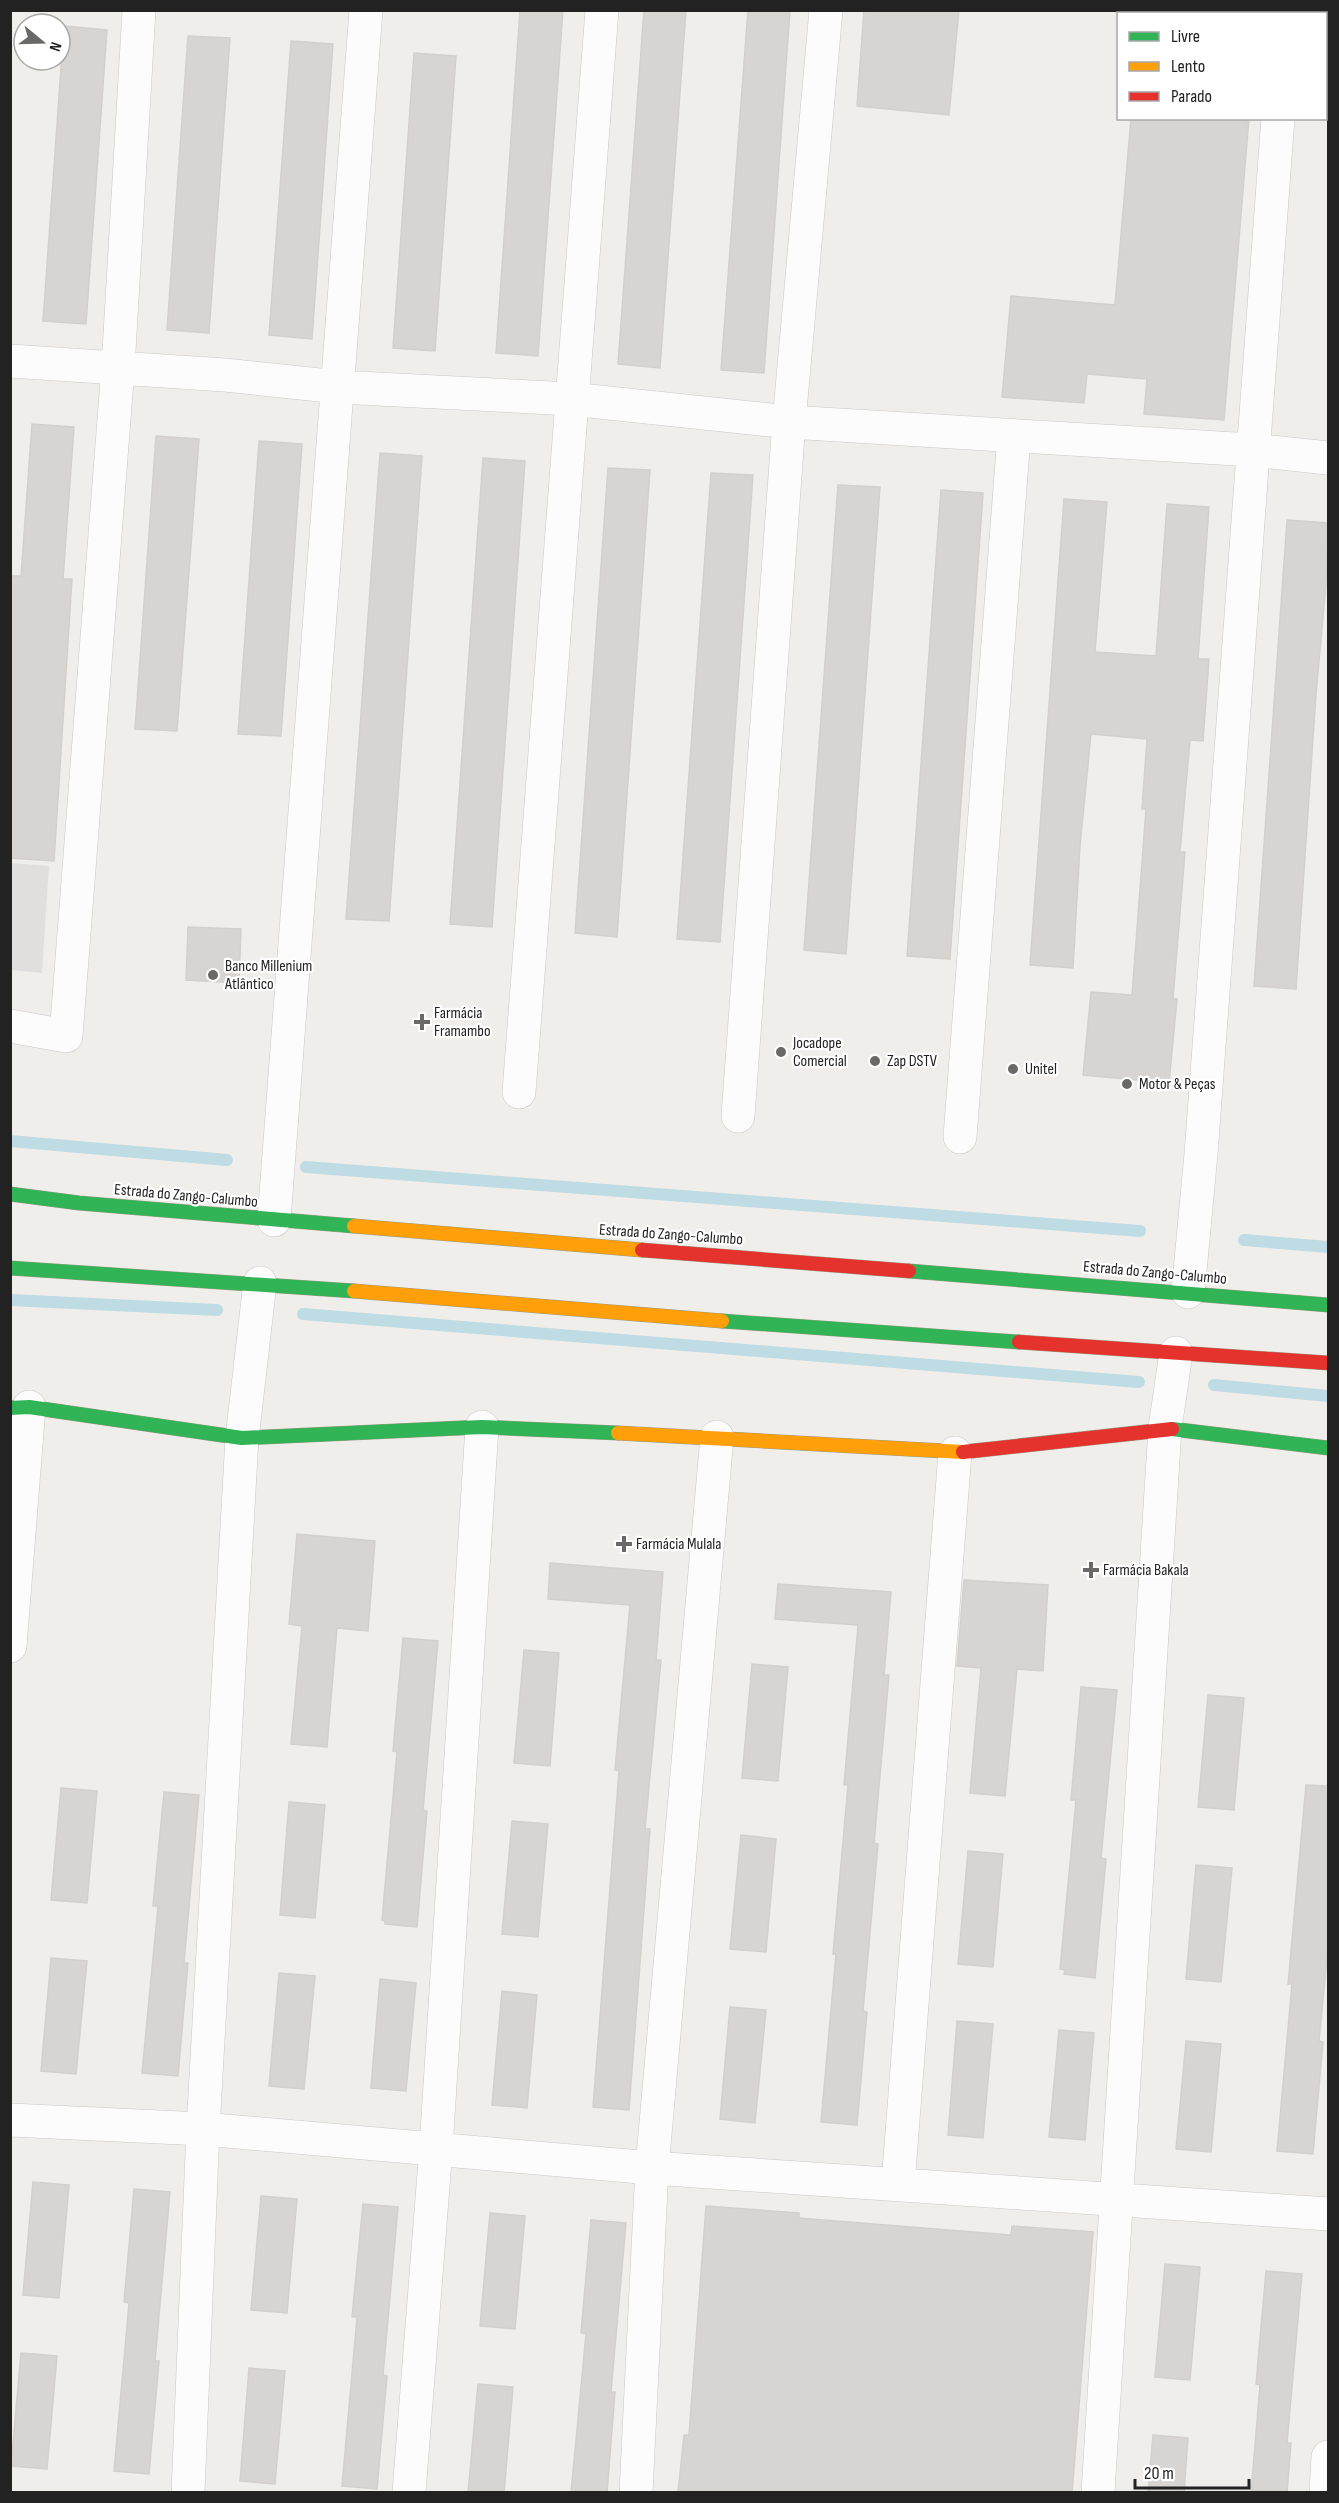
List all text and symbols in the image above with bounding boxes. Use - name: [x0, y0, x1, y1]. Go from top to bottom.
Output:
- north arrow: [12, 12, 72, 72]
- legend: [1117, 12, 1327, 120]
- text: Livre: [1171, 26, 1200, 47]
- text: N: [44, 39, 65, 54]
- text: Lento: [1171, 56, 1205, 77]
- text: Parado: [1171, 86, 1212, 107]
- place label: Banco Millenium Atlântico: [224, 957, 312, 994]
- marker: Banco Millenium Atlântico: [206, 968, 220, 982]
- place label: Farmácia Framambo: [434, 1004, 491, 1041]
- marker: Farmácia Framambo: [415, 1015, 429, 1029]
- place label: Jocadope Comercial: [792, 1034, 847, 1071]
- marker: Jocadope Comercial: [774, 1045, 788, 1059]
- place label: Zap DSTV: [887, 1052, 938, 1071]
- marker: Zap DSTV: [868, 1054, 882, 1068]
- place label: Unitel: [1025, 1060, 1057, 1079]
- marker: Unitel: [1006, 1062, 1020, 1076]
- place label: Motor & Peças: [1139, 1075, 1216, 1094]
- marker: Motor & Peças: [1120, 1077, 1134, 1091]
- street label: Estrada do Zango-Calumbo: [113, 1180, 259, 1212]
- street label: Estrada do Zango-Calumbo: [598, 1220, 744, 1250]
- street label: Estrada do Zango-Calumbo: [1082, 1257, 1228, 1289]
- place label: Farmácia Mulala: [636, 1535, 722, 1554]
- marker: Farmácia Mulala: [617, 1537, 631, 1551]
- place label: Farmácia Bakala: [1103, 1561, 1189, 1580]
- marker: Farmácia Bakala: [1084, 1563, 1098, 1577]
- scale bar: [1135, 2452, 1249, 2490]
- text: 20 m: [1144, 2463, 1174, 2484]

